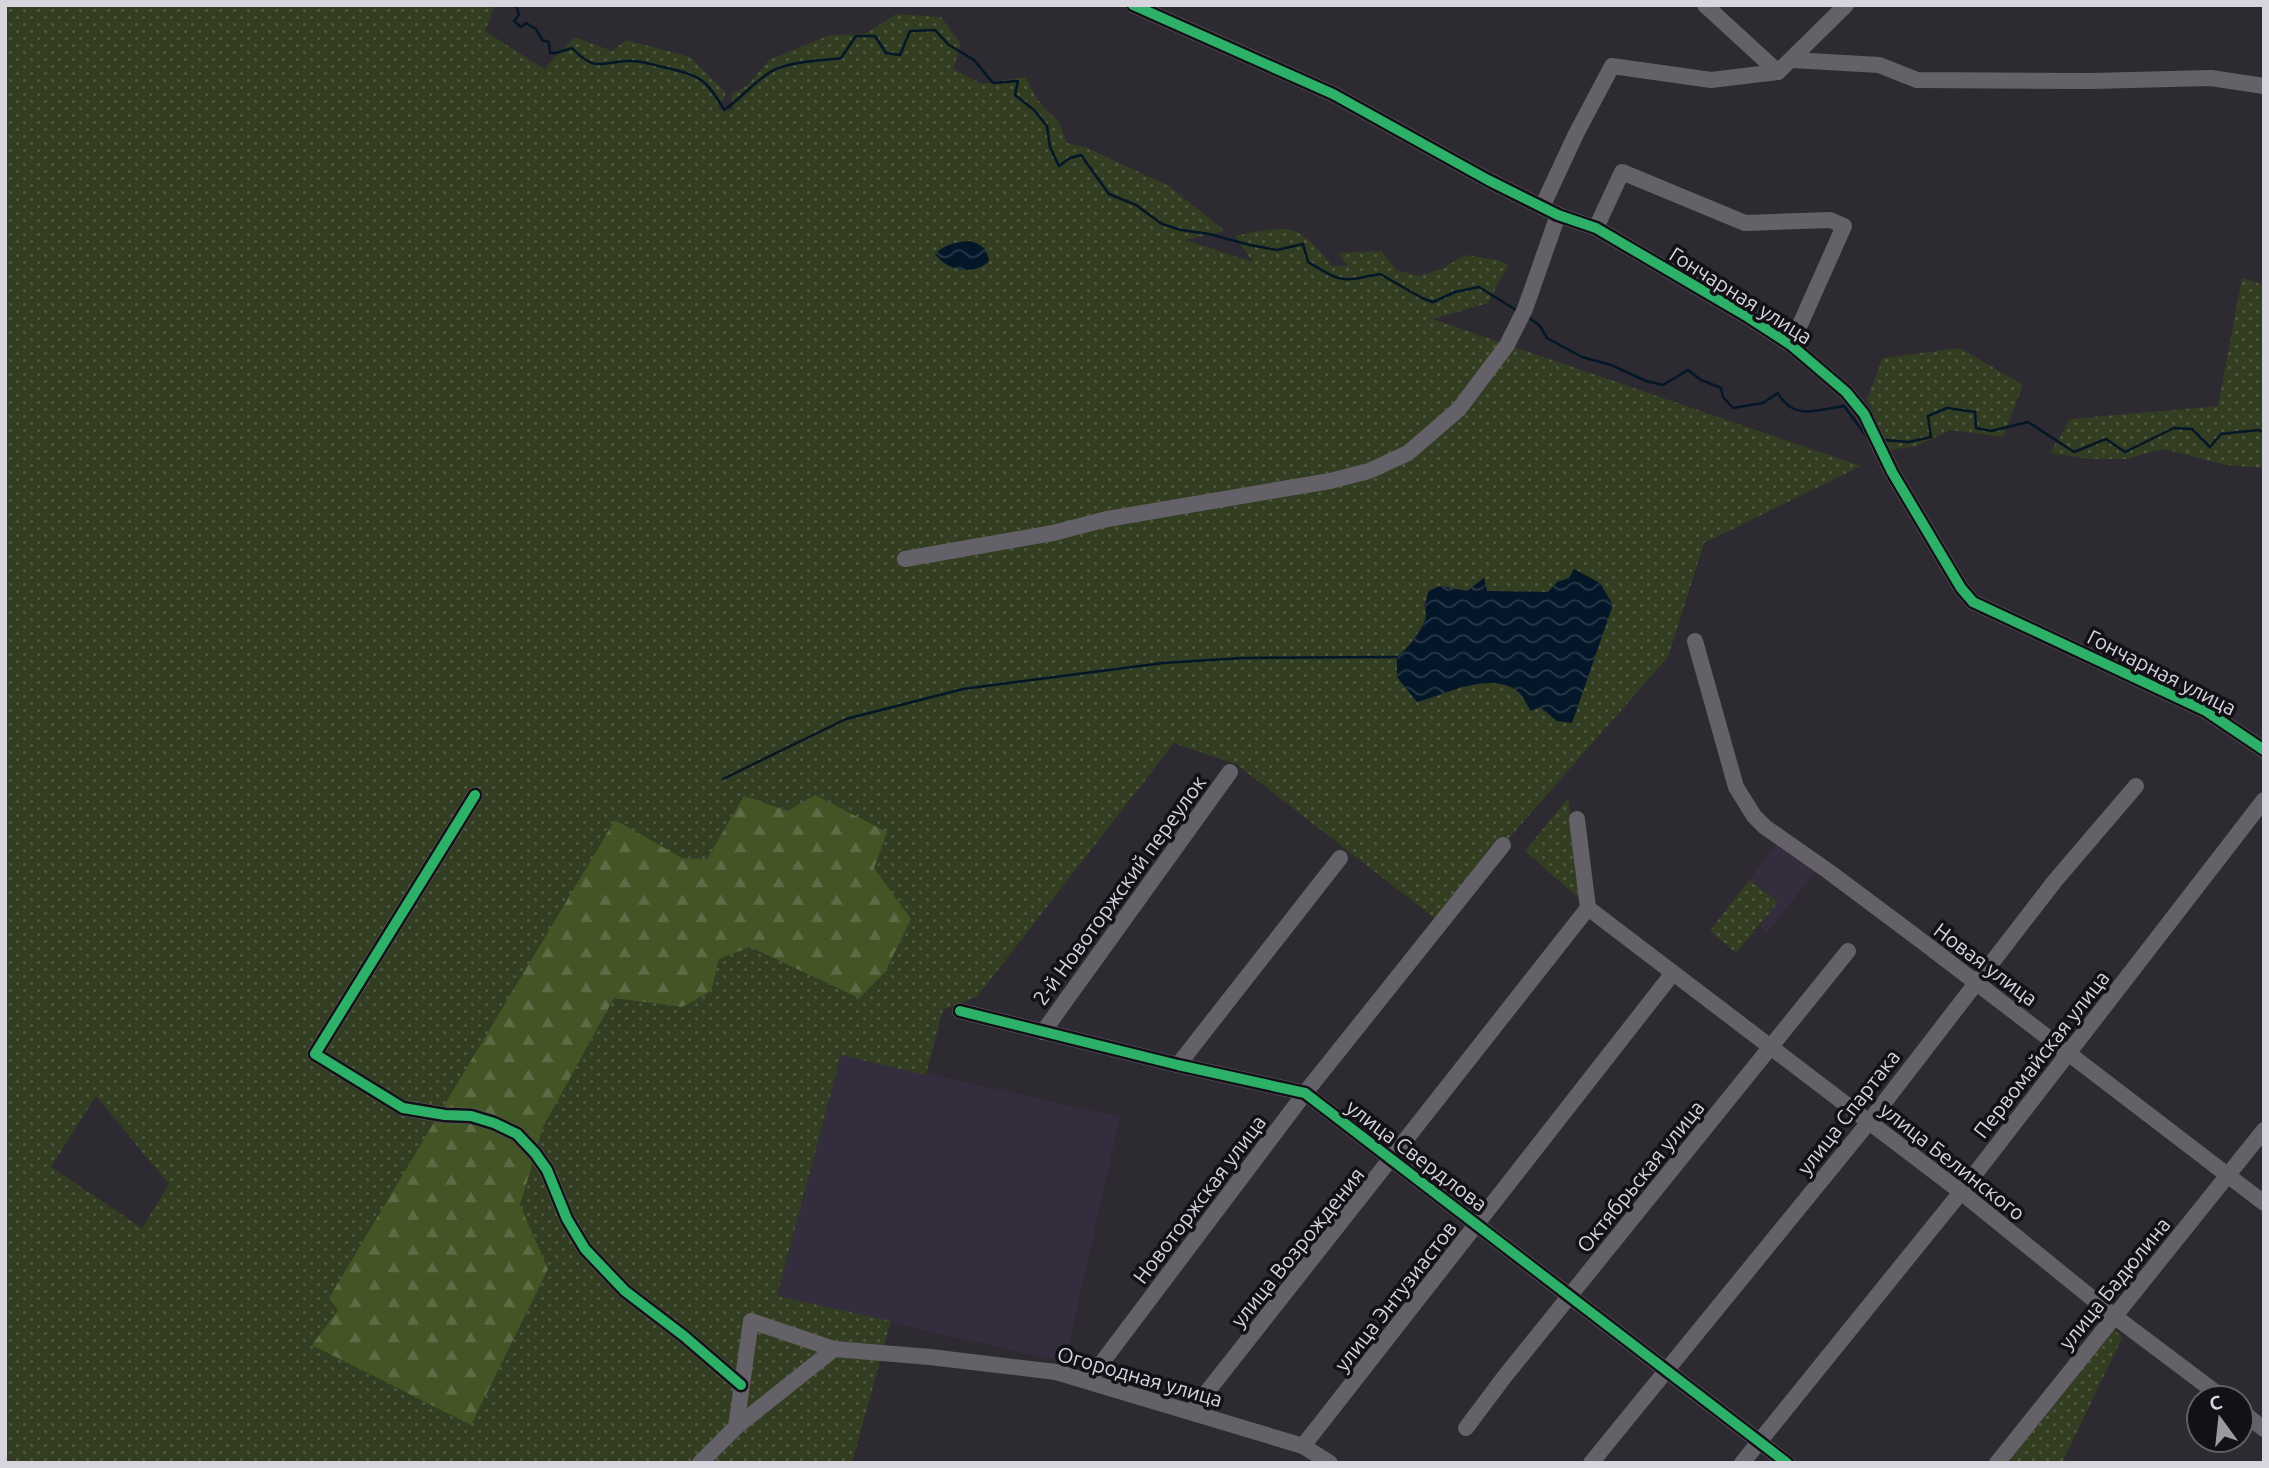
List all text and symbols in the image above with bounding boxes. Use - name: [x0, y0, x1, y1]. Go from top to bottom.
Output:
- street label: Гончарная улица: [1665, 241, 1817, 349]
- street label: Гончарная улица: [2084, 624, 2240, 720]
- street label: 2-й Новоторжский переулок: [1028, 770, 1210, 1009]
- street label: Новая улица: [1930, 917, 2042, 1011]
- street label: Первомайская улица: [1968, 966, 2114, 1142]
- street label: улица Спартака: [1792, 1045, 1904, 1179]
- street label: улица Свердлова: [1342, 1094, 1492, 1216]
- street label: Октябрьская улица: [1571, 1095, 1709, 1257]
- street label: улица Белинского: [1876, 1097, 2030, 1225]
- street label: Новоторжская улица: [1128, 1110, 1270, 1288]
- street label: улица Возрождения: [1225, 1162, 1369, 1332]
- street label: улица Бадюлина: [2053, 1212, 2175, 1354]
- street label: улица Энтузиастов: [1329, 1216, 1461, 1376]
- street label: Огородная улица: [1055, 1341, 1225, 1411]
- north arrow: [2185, 1384, 2255, 1454]
- text: С: [2207, 1390, 2224, 1415]

